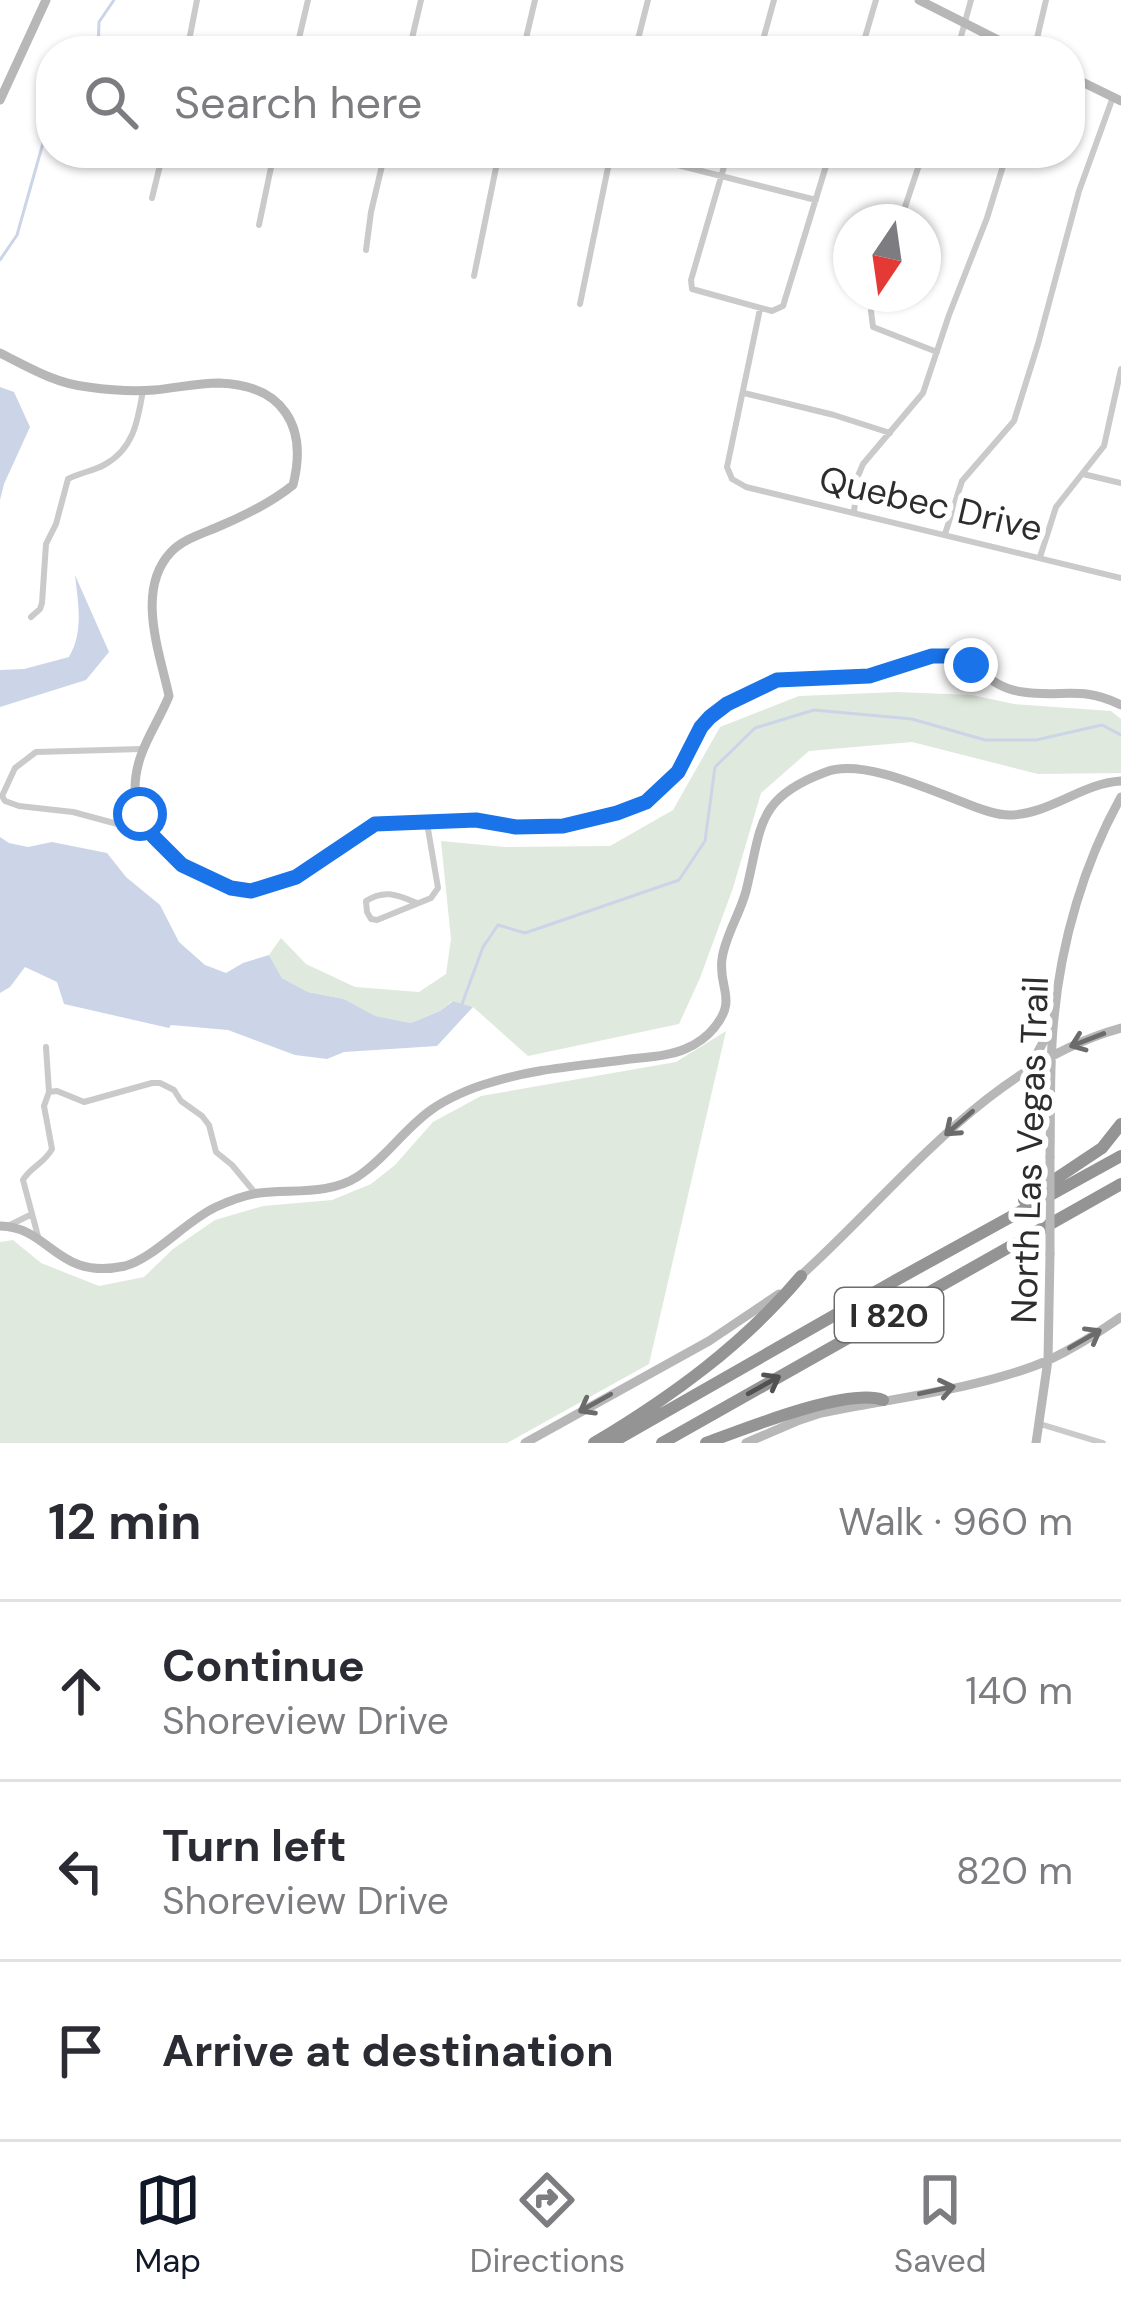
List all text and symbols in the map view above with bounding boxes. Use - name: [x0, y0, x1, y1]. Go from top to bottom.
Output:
- search box: [36, 36, 1085, 168]
- icon: search: [78, 69, 144, 135]
- text: Search here: [174, 73, 422, 132]
- north arrow: [833, 204, 941, 312]
- street label: Quebec Drive: [815, 455, 1047, 552]
- route end: [944, 638, 998, 692]
- route start: [113, 787, 167, 841]
- street label: North Las Vegas Trail: [1000, 976, 1059, 1324]
- one-way arrow: [1069, 1031, 1106, 1053]
- one-way arrow: [944, 1109, 975, 1136]
- road number: I 820: [835, 1288, 943, 1342]
- one-way arrow: [1067, 1327, 1102, 1351]
- one-way arrow: [746, 1373, 781, 1397]
- one-way arrow: [918, 1377, 956, 1400]
- one-way arrow: [578, 1392, 613, 1416]
- text: 12 min: [48, 1488, 201, 1555]
- text: Walk · 960 m: [838, 1496, 1073, 1547]
- text: Continue: [162, 1636, 365, 1695]
- icon: ahead: [48, 1658, 114, 1724]
- text: 140 m: [965, 1665, 1073, 1716]
- text: Shoreview Drive: [162, 1695, 449, 1746]
- text: Turn left: [162, 1816, 346, 1875]
- icon: left: [48, 1838, 114, 1904]
- text: 820 m: [956, 1845, 1073, 1896]
- text: Shoreview Drive: [162, 1875, 449, 1926]
- icon: arrive: [48, 2018, 114, 2084]
- text: Arrive at destination: [162, 2021, 614, 2080]
- tab: Map: [134, 2167, 201, 2282]
- tab: Directions: [470, 2167, 625, 2282]
- tab: Saved: [894, 2167, 987, 2282]

